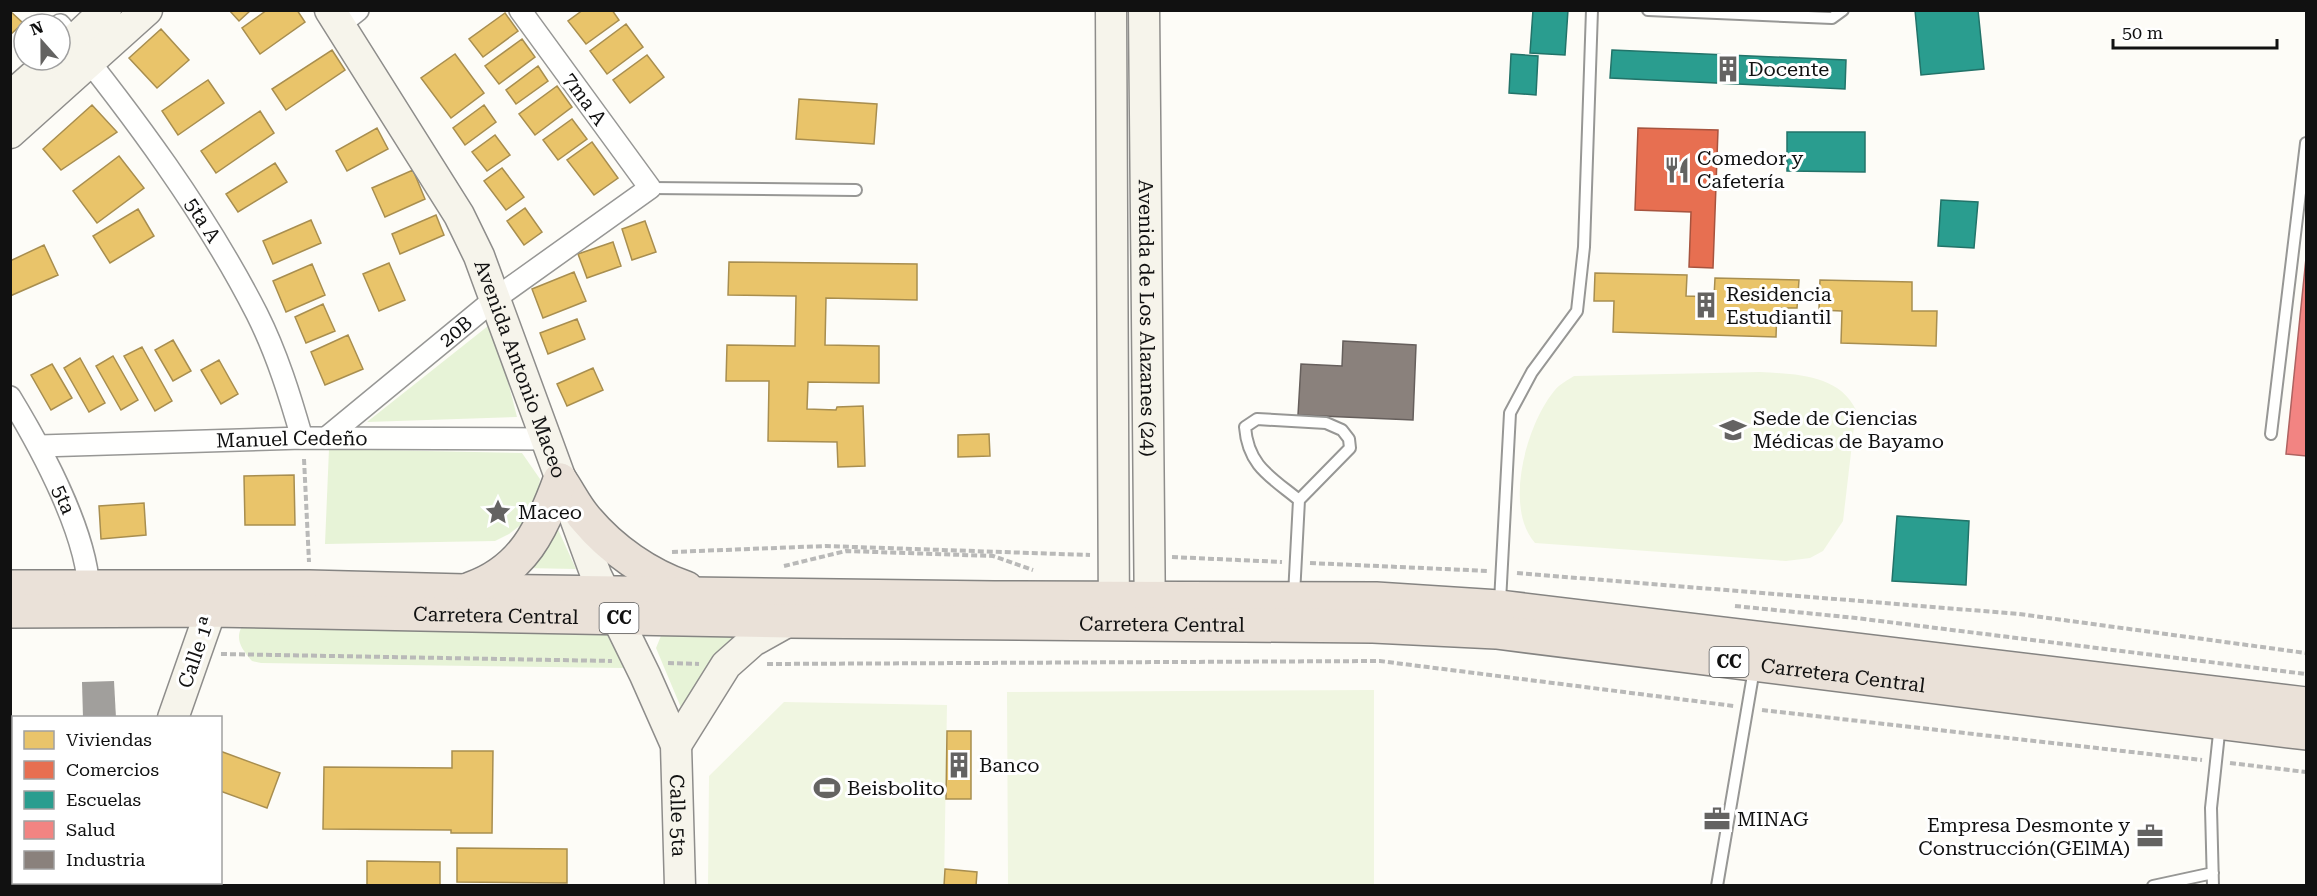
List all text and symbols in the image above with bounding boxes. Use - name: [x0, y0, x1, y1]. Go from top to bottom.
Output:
- north arrow: [12, 12, 72, 72]
- scale bar: [2113, 12, 2276, 50]
- text: N: [28, 17, 46, 40]
- text: 50 m: [2122, 22, 2163, 43]
- building icon: Docente: [1713, 54, 1743, 84]
- place label: Docente: [1748, 57, 1829, 81]
- street label: 7ma A: [558, 68, 612, 130]
- place label: Comedor y Cafetería: [1697, 146, 1803, 193]
- restaurant icon: Comedor y Cafetería: [1662, 155, 1692, 185]
- street label: Avenida de Los Alazanes (24): [1134, 179, 1160, 457]
- street label: 5ta A: [180, 193, 226, 247]
- street label: Avenida Antonio Maceo: [469, 256, 571, 481]
- place label: Residencia Estudiantil: [1726, 282, 1832, 329]
- building icon: Residencia Estudiantil: [1691, 290, 1721, 320]
- street label: 20B: [434, 311, 477, 352]
- place label: Sede de Ciencias Médicas de Bayamo: [1753, 406, 1944, 453]
- school or university icon: Sede de Ciencias Médicas de Bayamo: [1718, 415, 1748, 445]
- street label: Manuel Cedeño: [216, 426, 368, 453]
- street label: 5ta: [47, 481, 81, 518]
- place icon: Maceo: [483, 497, 513, 527]
- place label: Maceo: [518, 500, 582, 524]
- street label: Carretera Central: [413, 602, 579, 629]
- road number: CC: [600, 603, 638, 633]
- street label: Carretera Central: [1079, 611, 1245, 637]
- street label: Calle 1ª: [173, 613, 219, 691]
- road number: CC: [1710, 647, 1748, 677]
- street label: Carretera Central: [1759, 653, 1927, 697]
- legend: [12, 716, 222, 884]
- text: Viviendas: [66, 729, 152, 750]
- building icon: Banco: [944, 750, 974, 780]
- place label: Banco: [979, 753, 1039, 777]
- text: Comercios: [66, 759, 159, 780]
- sports icon: Beisbolito: [812, 773, 842, 803]
- street label: Calle 5ta: [665, 774, 691, 857]
- place label: Beisbolito: [847, 776, 945, 800]
- text: Escuelas: [66, 789, 141, 810]
- office icon: MINAG: [1702, 804, 1732, 834]
- place label: MINAG: [1737, 807, 1809, 831]
- place label: Empresa Desmonte y Construcción(GElMA): [1918, 813, 2130, 860]
- text: Salud: [66, 819, 116, 840]
- office icon: Empresa Desmonte y Construcción(GElMA): [2135, 821, 2165, 851]
- text: Industria: [66, 849, 146, 870]

